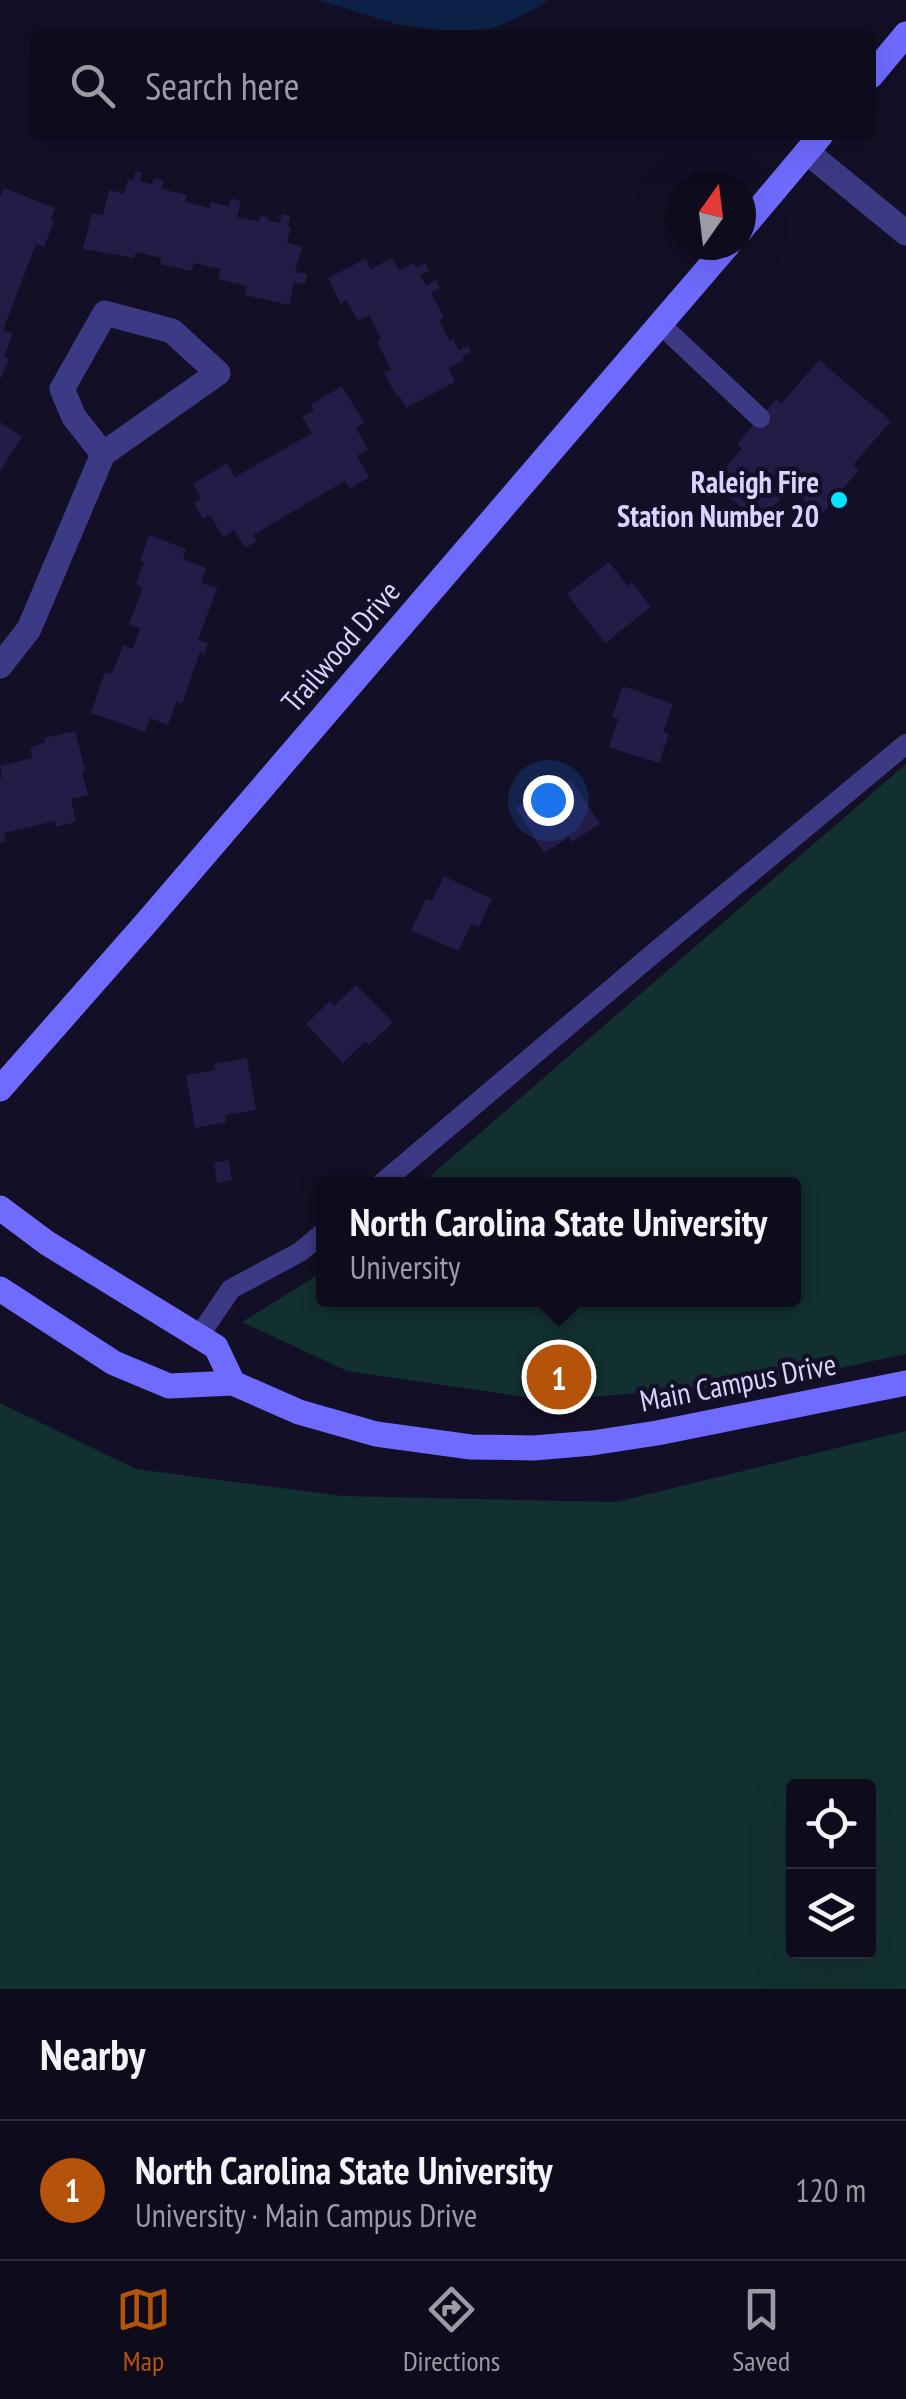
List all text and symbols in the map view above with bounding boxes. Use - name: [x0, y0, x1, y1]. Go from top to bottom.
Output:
- search box: [30, 30, 876, 140]
- icon: search: [65, 58, 120, 113]
- text: Search here: [145, 61, 299, 110]
- north arrow: [666, 170, 756, 260]
- place label: Raleigh Fire Station Number 20: [617, 462, 819, 535]
- marker: Raleigh Fire Station Number 20: [828, 489, 850, 511]
- street label: Trailwood Drive: [272, 572, 408, 720]
- your location: [523, 775, 574, 826]
- popup: [316, 1177, 801, 1307]
- text: North Carolina State University: [350, 1197, 767, 1246]
- text: University: [350, 1246, 460, 1288]
- pin: 1: [526, 1340, 592, 1414]
- street label: Main Campus Drive: [636, 1343, 839, 1420]
- map controls: [786, 1779, 876, 1959]
- button: locate: [786, 1779, 876, 1869]
- button: layers: [786, 1869, 876, 1959]
- text: Nearby: [40, 2027, 145, 2082]
- text: North Carolina State University: [135, 2145, 552, 2194]
- text: 1: [65, 2169, 80, 2211]
- text: 120 m: [795, 2169, 866, 2211]
- text: University · Main Campus Drive: [135, 2194, 477, 2236]
- tab: Map: [116, 2282, 171, 2379]
- tab: Directions: [403, 2282, 500, 2379]
- tab: Saved: [732, 2282, 790, 2379]

